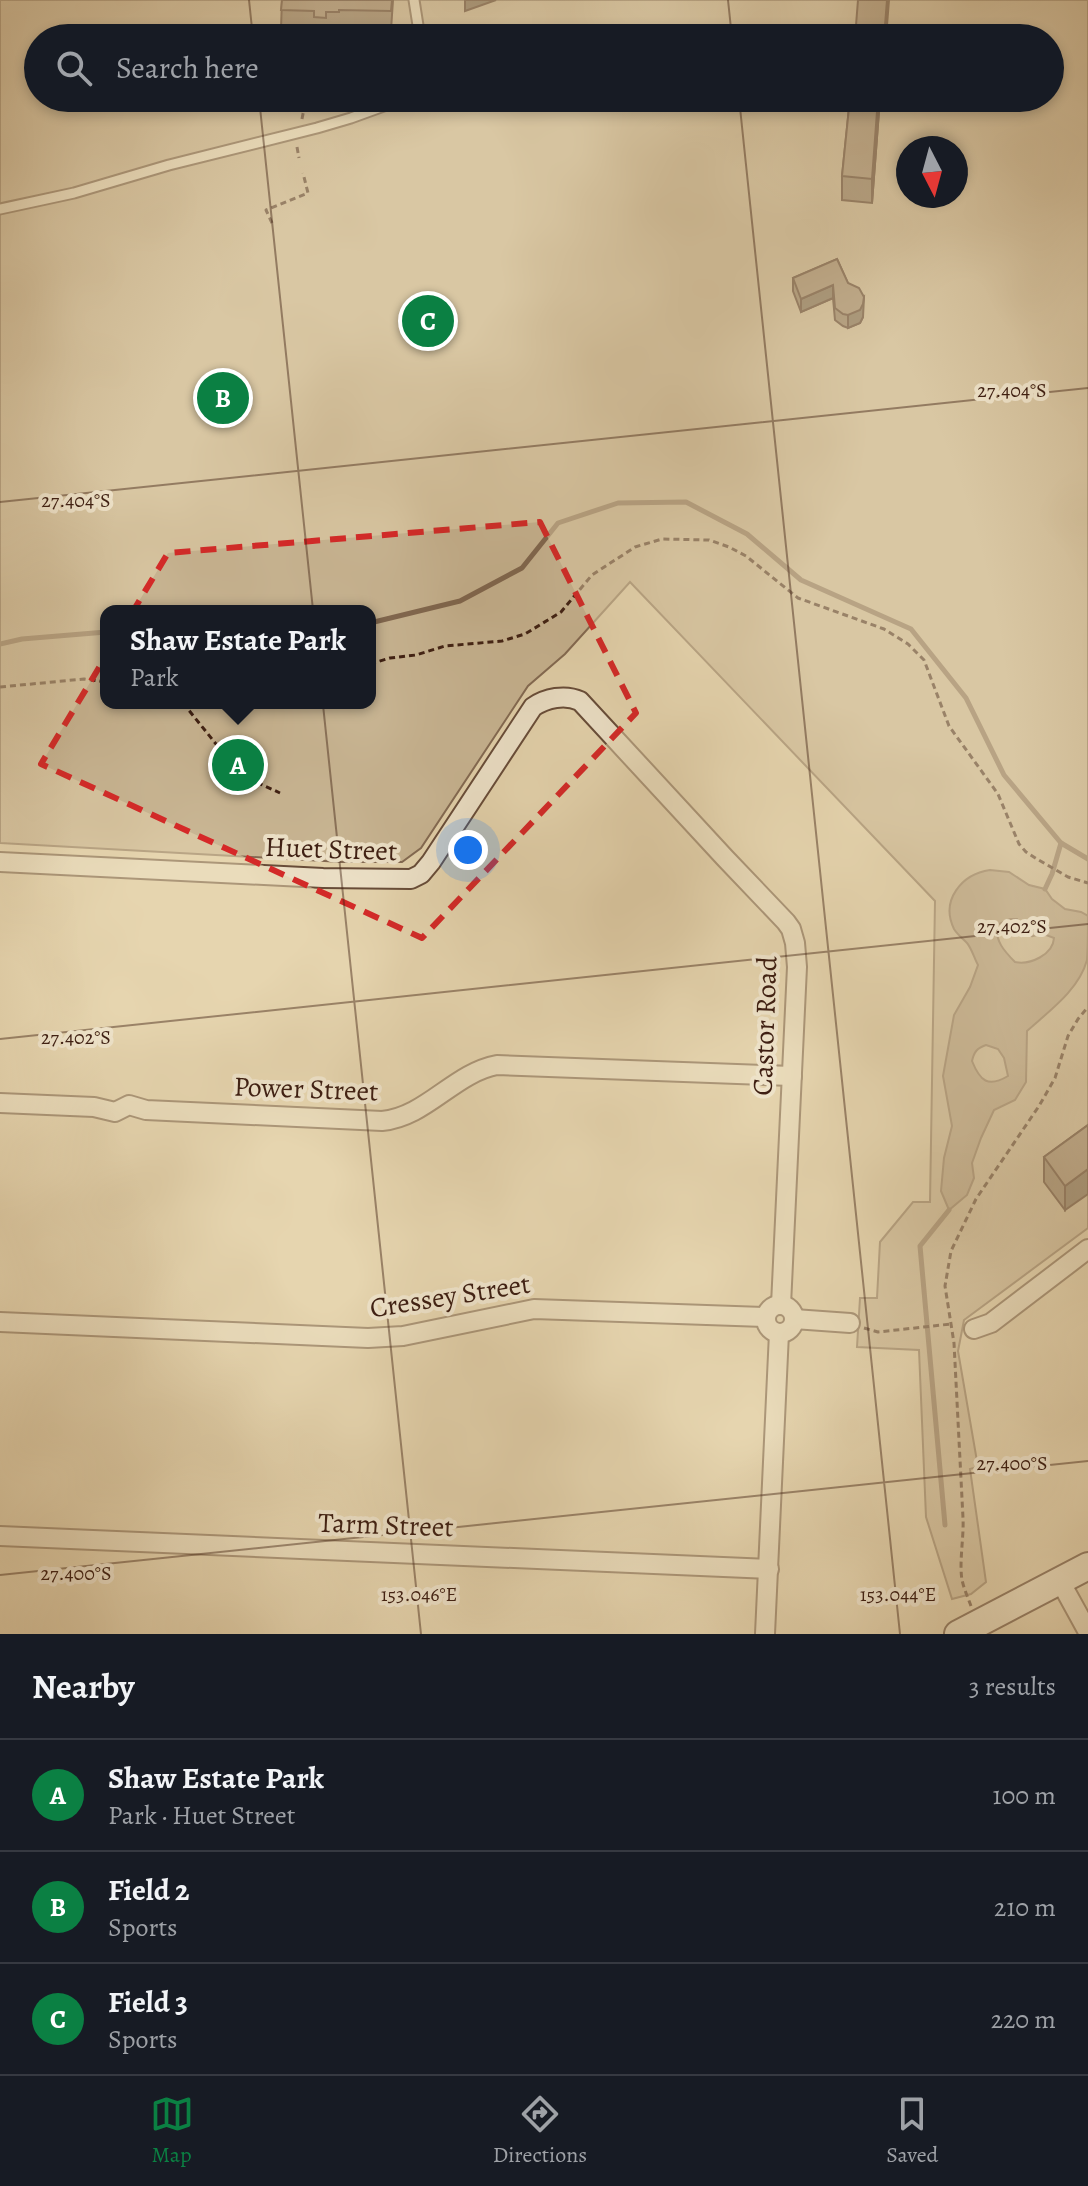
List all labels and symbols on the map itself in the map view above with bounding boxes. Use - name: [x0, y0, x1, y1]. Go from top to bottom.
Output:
- north arrow: [896, 136, 968, 208]
- pin: C: [402, 291, 454, 351]
- pin: B: [197, 368, 249, 428]
- text: 27.404°S: [977, 377, 1047, 404]
- text: 27.404°S: [41, 487, 111, 514]
- pin: A: [212, 735, 264, 795]
- street label: Huet Street: [264, 828, 398, 870]
- your location: [448, 830, 488, 870]
- text: 27.402°S: [977, 913, 1047, 940]
- street label: Castor Road: [744, 955, 786, 1096]
- text: 27.402°S: [41, 1024, 111, 1051]
- street label: Power Street: [233, 1067, 379, 1111]
- street label: Cressey Street: [367, 1265, 533, 1327]
- text: 27.400°S: [976, 1450, 1048, 1477]
- street label: Tarm Street: [318, 1504, 454, 1546]
- text: 27.400°S: [40, 1560, 112, 1587]
- text: 153.046°E: [381, 1581, 457, 1608]
- text: 153.044°E: [860, 1581, 936, 1608]

